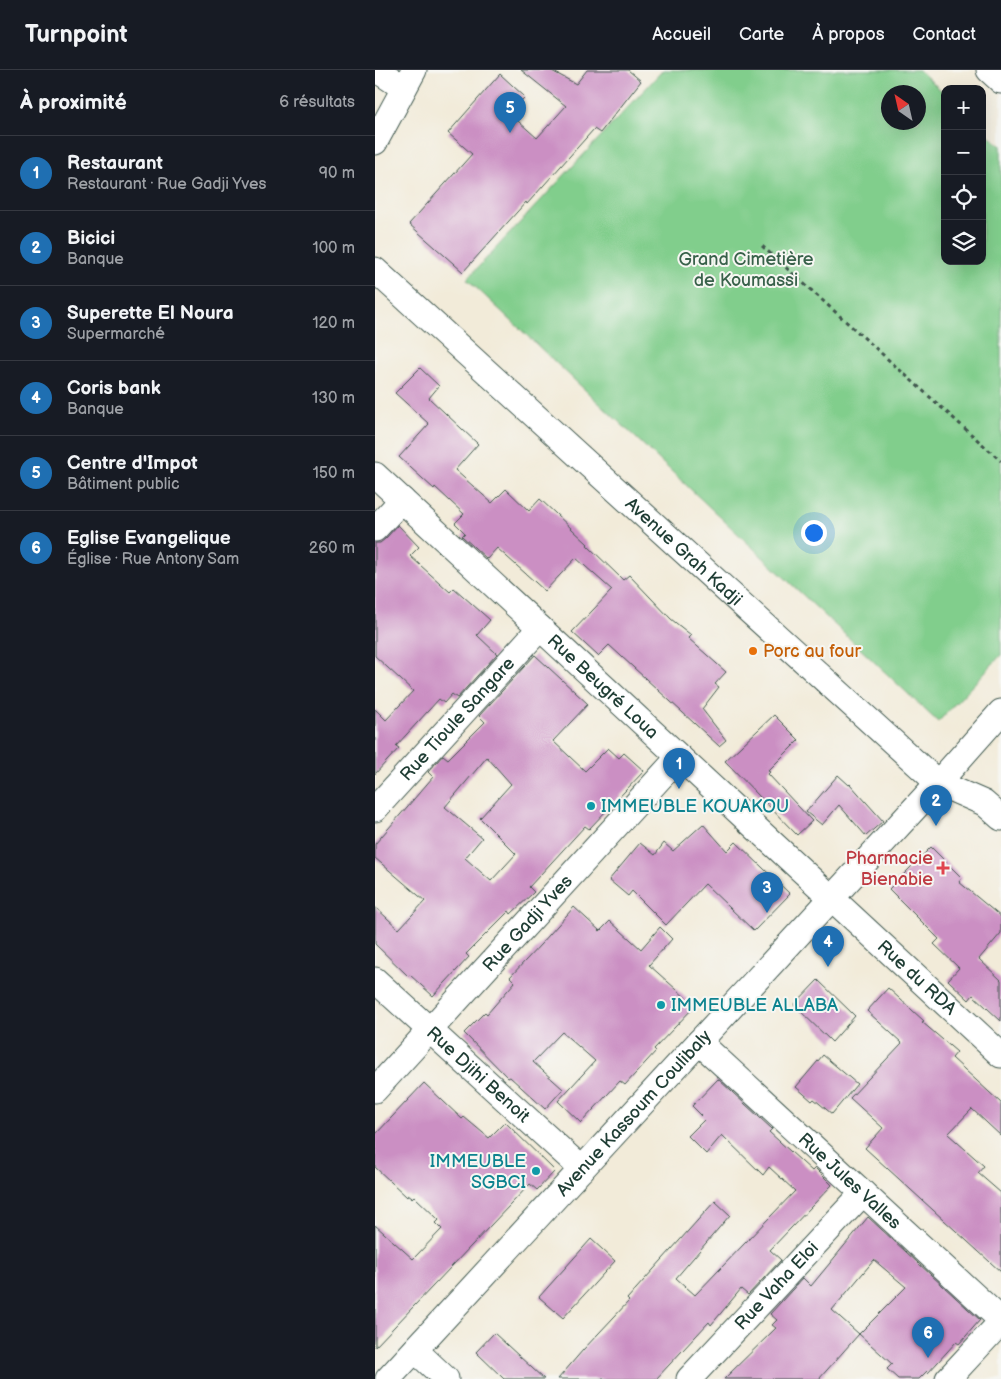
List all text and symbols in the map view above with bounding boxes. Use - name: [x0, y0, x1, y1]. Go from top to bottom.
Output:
- text: Turnpoint: [25, 20, 128, 49]
- text: Accueil: [652, 24, 711, 45]
- text: Carte: [739, 24, 784, 45]
- text: À propos: [812, 24, 885, 45]
- text: Contact: [913, 24, 976, 45]
- north arrow: [881, 85, 926, 130]
- map controls: [941, 85, 986, 265]
- button: +: [941, 85, 986, 130]
- text: À proximité: [20, 90, 127, 115]
- pin: 5: [494, 92, 526, 133]
- text: 6 résultats: [279, 93, 355, 112]
- button: −: [941, 130, 986, 175]
- text: Restaurant: [67, 152, 163, 175]
- text: 1: [33, 164, 39, 183]
- text: 90 m: [319, 164, 355, 183]
- text: Restaurant · Rue Gadji Yves: [67, 175, 267, 194]
- button: locate: [941, 175, 986, 220]
- button: layers: [941, 220, 986, 265]
- text: Bicici: [67, 227, 115, 250]
- text: 2: [31, 239, 41, 258]
- text: 100 m: [312, 239, 355, 258]
- park label: Grand Cimetière de Koumassi: [678, 249, 814, 291]
- text: Banque: [67, 250, 124, 269]
- text: Superette El Noura: [67, 302, 234, 325]
- text: 3: [31, 314, 41, 333]
- text: 120 m: [312, 314, 355, 333]
- text: Supermarché: [67, 325, 165, 344]
- text: Coris bank: [67, 377, 161, 400]
- text: 4: [31, 389, 41, 408]
- text: 130 m: [312, 389, 355, 408]
- text: Banque: [67, 400, 124, 419]
- text: Centre d'Impot: [67, 452, 198, 475]
- text: 5: [31, 464, 41, 483]
- text: 150 m: [313, 464, 355, 483]
- text: Bâtiment public: [67, 475, 180, 494]
- street label: Avenue Grah Kadji: [621, 493, 747, 610]
- your location: [801, 520, 827, 546]
- text: Eglise Evangelique: [67, 527, 231, 550]
- text: 6: [31, 539, 41, 558]
- text: 260 m: [309, 539, 355, 558]
- text: Église · Rue Antony Sam: [67, 550, 239, 569]
- street label: Rue Beugré Loua: [543, 630, 663, 743]
- place label: Porc au four: [763, 641, 861, 662]
- marker: Porc au four: [747, 645, 759, 657]
- street label: Rue Tioule Sangare: [396, 652, 519, 785]
- pin: 1: [663, 748, 695, 789]
- pin: 2: [920, 785, 952, 826]
- place label: IMMEUBLE KOUAKOU: [601, 796, 789, 817]
- marker: IMMEUBLE KOUAKOU: [585, 800, 597, 812]
- place label: Pharmacie Bienabie: [846, 848, 933, 890]
- marker: Pharmacie Bienabie: [937, 862, 949, 874]
- street label: Rue Gadji Yves: [478, 870, 577, 976]
- pin: 3: [751, 872, 783, 913]
- pin: 4: [812, 926, 844, 967]
- street label: Rue du RDA: [873, 936, 961, 1019]
- place label: IMMEUBLE ALLABA: [671, 995, 838, 1016]
- marker: IMMEUBLE ALLABA: [655, 999, 667, 1011]
- street label: Rue Djihi Benoit: [422, 1022, 535, 1127]
- street label: Avenue Kassoum Coulibaly: [552, 1025, 716, 1200]
- street label: Rue Jules Valles: [794, 1128, 906, 1233]
- place label: IMMEUBLE SGBCI: [430, 1151, 526, 1193]
- marker: IMMEUBLE SGBCI: [530, 1165, 542, 1177]
- street label: Rue Vaha Eloi: [730, 1237, 823, 1334]
- pin: 6: [912, 1317, 944, 1358]

